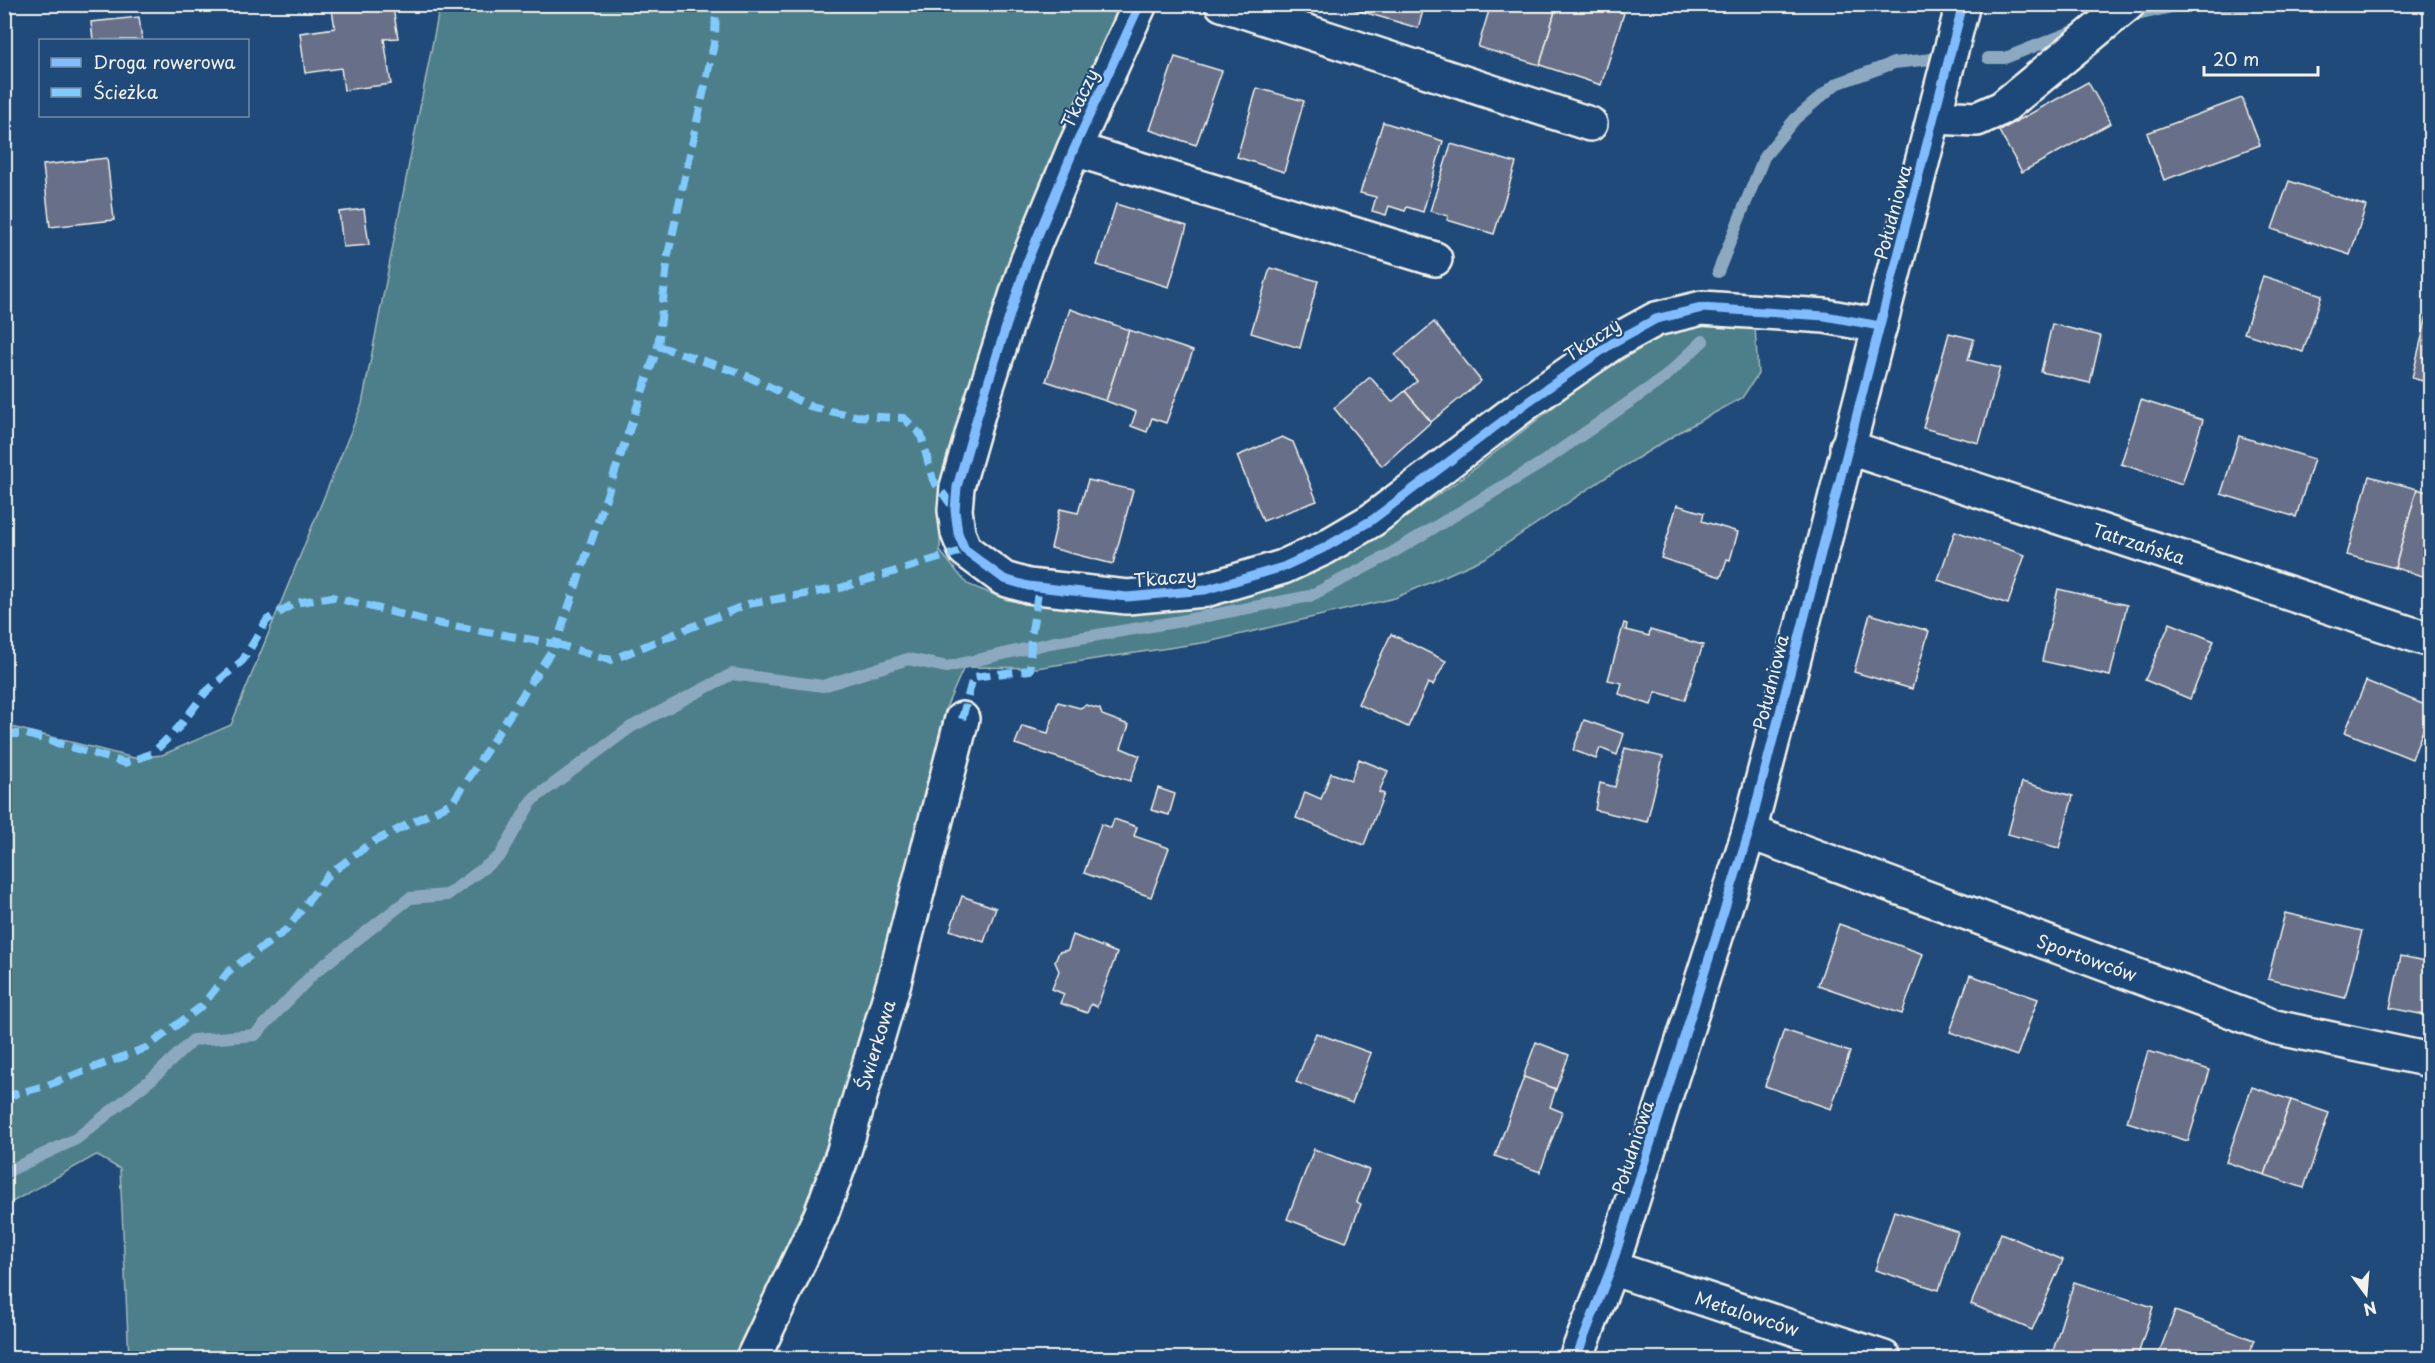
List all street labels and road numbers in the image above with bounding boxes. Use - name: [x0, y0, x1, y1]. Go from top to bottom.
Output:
- street label: Tkaczy: [1053, 64, 1105, 132]
- street label: Południowa: [1866, 161, 1918, 262]
- street label: Tkaczy: [1558, 311, 1626, 367]
- street label: Tatrzańska: [2089, 515, 2190, 571]
- street label: Tkaczy: [1132, 561, 1198, 593]
- street label: Południowa: [1745, 631, 1795, 732]
- street label: Sportowców: [2033, 926, 2141, 988]
- street label: Świerkowa: [848, 996, 902, 1094]
- street label: Południowa: [1604, 1096, 1660, 1197]
- street label: Metalowców: [1692, 1284, 1802, 1343]

